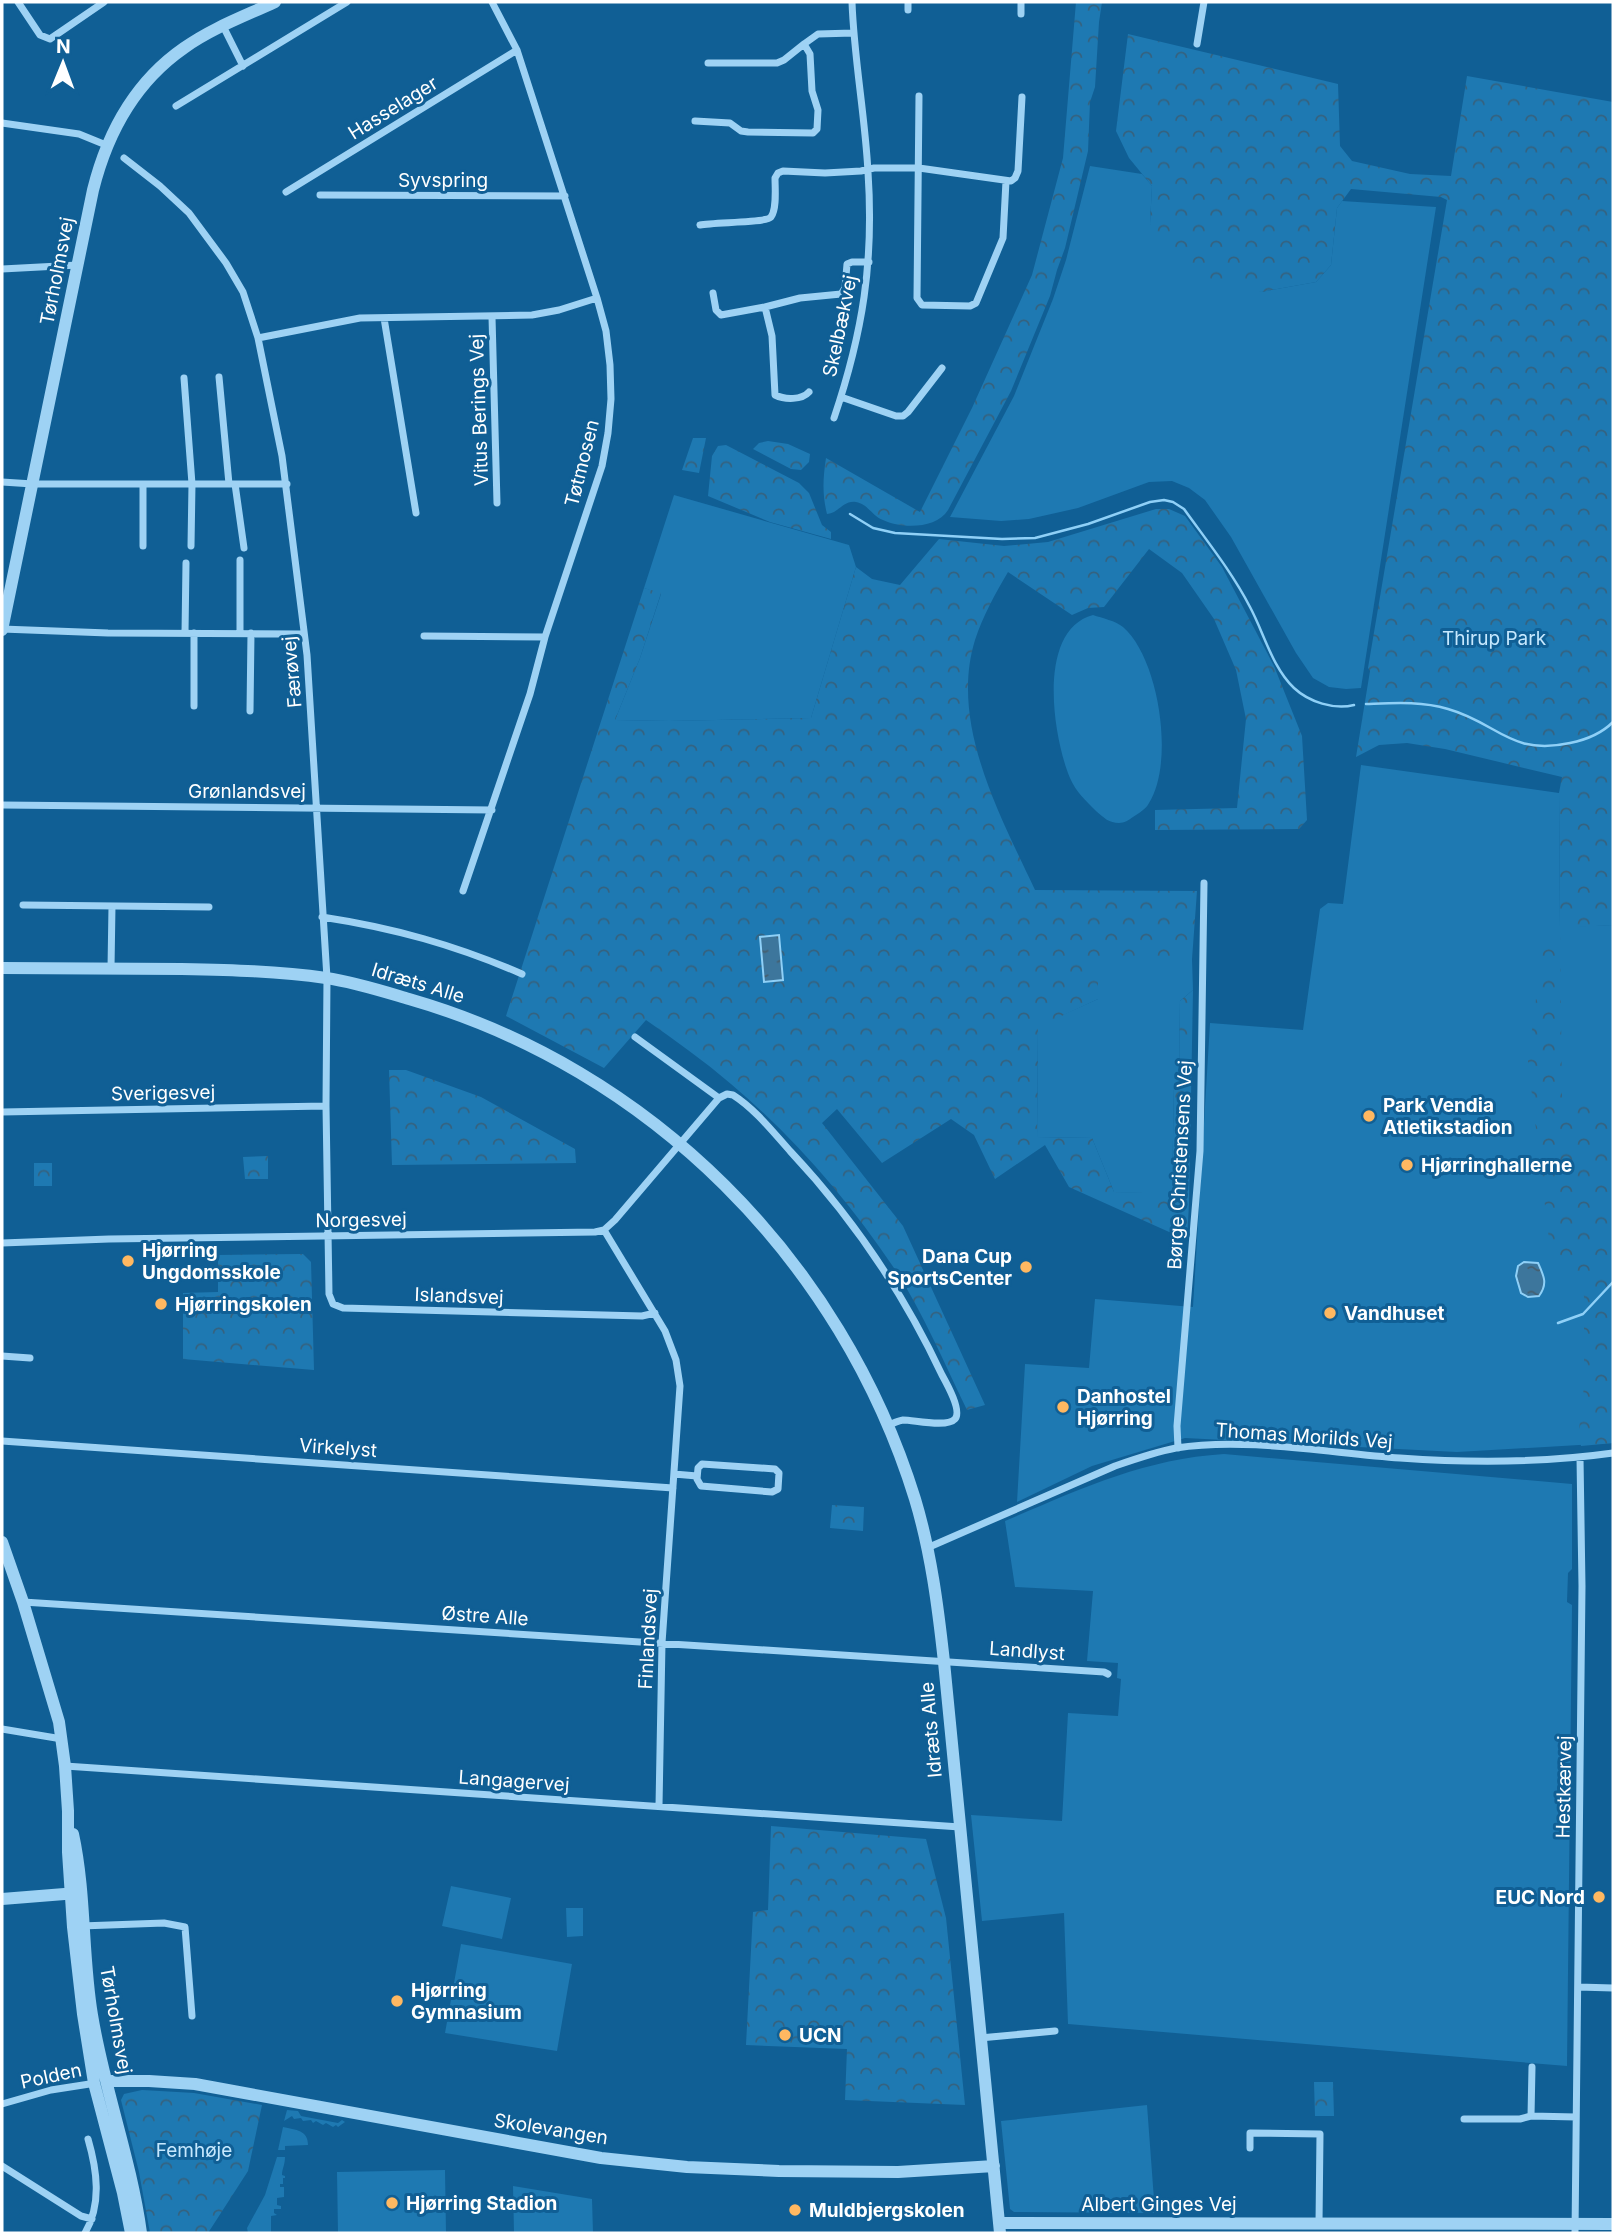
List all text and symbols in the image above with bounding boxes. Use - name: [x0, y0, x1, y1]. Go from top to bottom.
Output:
- north arrow: [28, 28, 98, 98]
- text: N: [56, 35, 71, 58]
- street label: Hasselager: [344, 71, 442, 145]
- street label: Syvspring: [398, 169, 488, 192]
- street label: Tørholmsvej: [35, 215, 79, 327]
- street label: Skelbækvej: [818, 273, 862, 379]
- street label: Vitus Berings Vej: [465, 334, 493, 486]
- street label: Tøtmosen: [560, 417, 604, 509]
- park label: Thirup Park: [1442, 627, 1547, 650]
- street label: Færøvej: [277, 635, 307, 709]
- street label: Grønlandsvej: [188, 780, 306, 803]
- street label: Idræts Alle: [369, 958, 467, 1008]
- street label: Børge Christensens Vej: [1163, 1060, 1197, 1270]
- street label: Sverigesvej: [111, 1081, 215, 1105]
- place label: Park Vendia Atletikstadion: [1383, 1094, 1513, 1139]
- marker: Park Vendia Atletikstadion: [1361, 1108, 1377, 1124]
- place label: Hjørringhallerne: [1421, 1154, 1572, 1177]
- marker: Hjørringhallerne: [1399, 1157, 1415, 1173]
- street label: Norgesvej: [315, 1208, 407, 1232]
- place label: Hjørring Ungdomsskole: [142, 1239, 281, 1284]
- place label: Dana Cup SportsCenter: [887, 1245, 1012, 1290]
- marker: Hjørring Ungdomsskole: [120, 1253, 136, 1269]
- marker: Dana Cup SportsCenter: [1018, 1259, 1034, 1275]
- street label: Islandsvej: [414, 1283, 504, 1309]
- place label: Hjørringskolen: [175, 1293, 312, 1316]
- marker: Hjørringskolen: [153, 1296, 169, 1312]
- place label: Vandhuset: [1344, 1302, 1445, 1325]
- marker: Vandhuset: [1322, 1305, 1338, 1321]
- place label: Danhostel Hjørring: [1077, 1385, 1171, 1430]
- marker: Danhostel Hjørring: [1055, 1399, 1071, 1415]
- street label: Thomas Morilds Vej: [1215, 1418, 1393, 1454]
- street label: Virkelyst: [298, 1434, 378, 1462]
- street label: Finlandsvej: [634, 1588, 662, 1690]
- street label: Østre Alle: [441, 1601, 529, 1631]
- street label: Landlyst: [988, 1637, 1066, 1665]
- street label: Idræts Alle: [915, 1681, 947, 1779]
- street label: Hestkærvej: [1552, 1735, 1576, 1839]
- street label: Langagervej: [458, 1766, 570, 1796]
- place label: EUC Nord: [1496, 1886, 1585, 1909]
- marker: EUC Nord: [1591, 1889, 1607, 1905]
- street label: Tørholmsvej: [95, 1964, 137, 2076]
- place label: Hjørring Gymnasium: [411, 1979, 522, 2024]
- marker: Hjørring Gymnasium: [389, 1993, 405, 2009]
- place label: UCN: [799, 2024, 841, 2047]
- marker: UCN: [777, 2027, 793, 2043]
- street label: Polden: [18, 2058, 84, 2094]
- street label: Skolevangen: [492, 2109, 610, 2149]
- park label: Femhøje: [156, 2139, 232, 2162]
- place label: Hjørring Stadion: [406, 2192, 557, 2215]
- street label: Albert Ginges Vej: [1081, 2193, 1237, 2216]
- marker: Hjørring Stadion: [384, 2195, 400, 2211]
- place label: Muldbjergskolen: [809, 2199, 965, 2222]
- marker: Muldbjergskolen: [787, 2202, 803, 2218]

